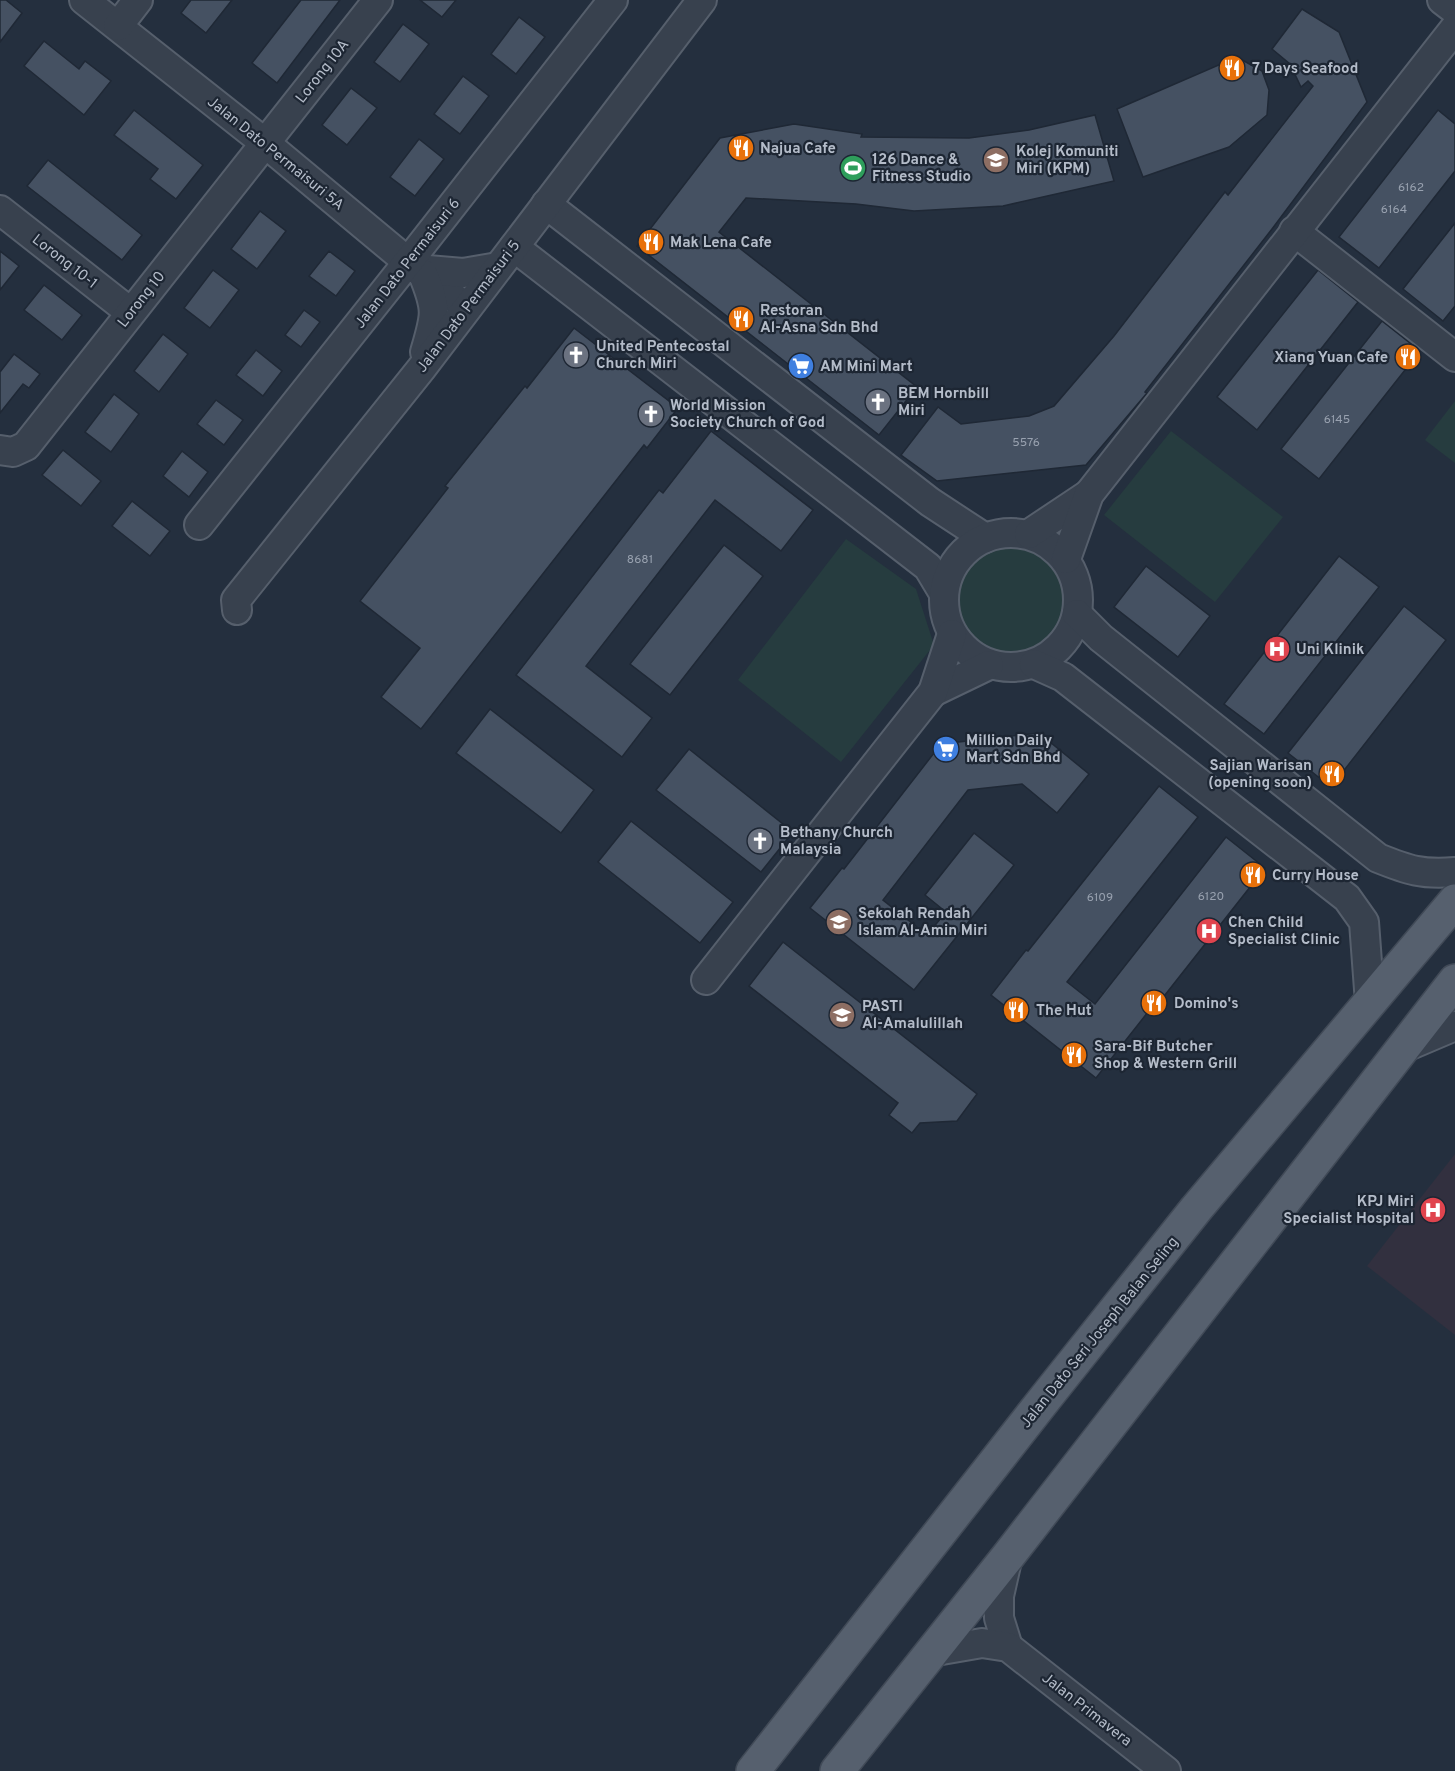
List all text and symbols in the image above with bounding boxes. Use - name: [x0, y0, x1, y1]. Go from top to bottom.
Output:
- street label: Lorong 10A: [292, 36, 354, 108]
- restaurant icon: 7 Days Seafood: [1217, 53, 1247, 83]
- place label: 7 Days Seafood: [1252, 60, 1358, 79]
- street label: Jalan Dato Permaisuri 5A: [203, 93, 347, 215]
- restaurant icon: Najua Cafe: [726, 133, 756, 163]
- place label: Najua Cafe: [760, 140, 836, 159]
- place label: Kolej Komuniti Miri (KPM): [1016, 143, 1119, 179]
- school or university icon: Kolej Komuniti Miri (KPM): [981, 145, 1011, 175]
- place label: 126 Dance & Fitness Studio: [872, 151, 971, 187]
- sports icon: 126 Dance & Fitness Studio: [838, 153, 868, 183]
- house number: 6162: [1398, 180, 1424, 196]
- street label: Jalan Dato Permaisuri 6: [351, 195, 465, 333]
- house number: 6164: [1381, 202, 1407, 218]
- restaurant icon: Mak Lena Cafe: [636, 227, 666, 257]
- street label: Lorong 10-1: [28, 231, 101, 294]
- place label: Mak Lena Cafe: [670, 234, 772, 253]
- street label: Jalan Dato Permaisuri 5: [413, 237, 525, 377]
- street label: Lorong 10: [114, 268, 170, 332]
- place label: Restoran Al-Asna Sdn Bhd: [760, 302, 878, 338]
- restaurant icon: Restoran Al-Asna Sdn Bhd: [726, 304, 756, 334]
- place label: United Pentecostal Church Miri: [596, 338, 730, 374]
- church icon: United Pentecostal Church Miri: [561, 340, 591, 370]
- restaurant icon: Xiang Yuan Cafe: [1393, 342, 1423, 372]
- place label: Xiang Yuan Cafe: [1274, 349, 1388, 368]
- supermarket icon: AM Mini Mart: [786, 351, 816, 381]
- place label: AM Mini Mart: [820, 358, 913, 377]
- place label: BEM Hornbill Miri: [898, 385, 989, 421]
- church icon: BEM Hornbill Miri: [863, 387, 893, 417]
- place label: World Mission Society Church of God: [670, 397, 825, 433]
- church icon: World Mission Society Church of God: [636, 399, 666, 429]
- house number: 6145: [1324, 412, 1350, 428]
- house number: 5576: [1012, 435, 1040, 451]
- house number: 8681: [627, 552, 653, 568]
- hospital icon: Uni Klinik: [1262, 634, 1292, 664]
- place label: Uni Klinik: [1296, 641, 1364, 660]
- place label: Million Daily Mart Sdn Bhd: [966, 732, 1061, 768]
- supermarket icon: Million Daily Mart Sdn Bhd: [931, 734, 961, 764]
- place label: Sajian Warisan (opening soon): [1208, 757, 1312, 793]
- restaurant icon: Sajian Warisan (opening soon): [1317, 759, 1347, 789]
- place label: Bethany Church Malaysia: [780, 824, 893, 860]
- church icon: Bethany Church Malaysia: [745, 826, 775, 856]
- restaurant icon: Curry House: [1238, 860, 1268, 890]
- place label: Curry House: [1272, 867, 1359, 886]
- house number: 6120: [1198, 889, 1224, 905]
- house number: 6109: [1087, 890, 1113, 906]
- place label: Sekolah Rendah Islam Al-Amin Miri: [858, 905, 988, 941]
- school or university icon: Sekolah Rendah Islam Al-Amin Miri: [824, 907, 854, 937]
- place label: Chen Child Specialist Clinic: [1228, 914, 1340, 950]
- hospital icon: Chen Child Specialist Clinic: [1194, 916, 1224, 946]
- restaurant icon: Domino's: [1139, 988, 1169, 1018]
- restaurant icon: The Hut: [1001, 995, 1031, 1025]
- place label: Domino's: [1174, 995, 1239, 1014]
- place label: PASTI Al-Amalulillah: [862, 998, 963, 1034]
- school or university icon: PASTI Al-Amalulillah: [827, 1000, 857, 1030]
- place label: The Hut: [1036, 1002, 1092, 1021]
- place label: Sara-Bif Butcher Shop & Western Grill: [1094, 1038, 1237, 1074]
- restaurant icon: Sara-Bif Butcher Shop & Western Grill: [1059, 1040, 1089, 1070]
- place label: KPJ Miri Specialist Hospital: [1283, 1193, 1414, 1229]
- hospital icon: KPJ Miri Specialist Hospital: [1418, 1195, 1448, 1225]
- street label: Jalan Dato Seri Joseph Balan Seling: [1017, 1233, 1183, 1432]
- street label: Jalan Primavera: [1037, 1669, 1135, 1751]

